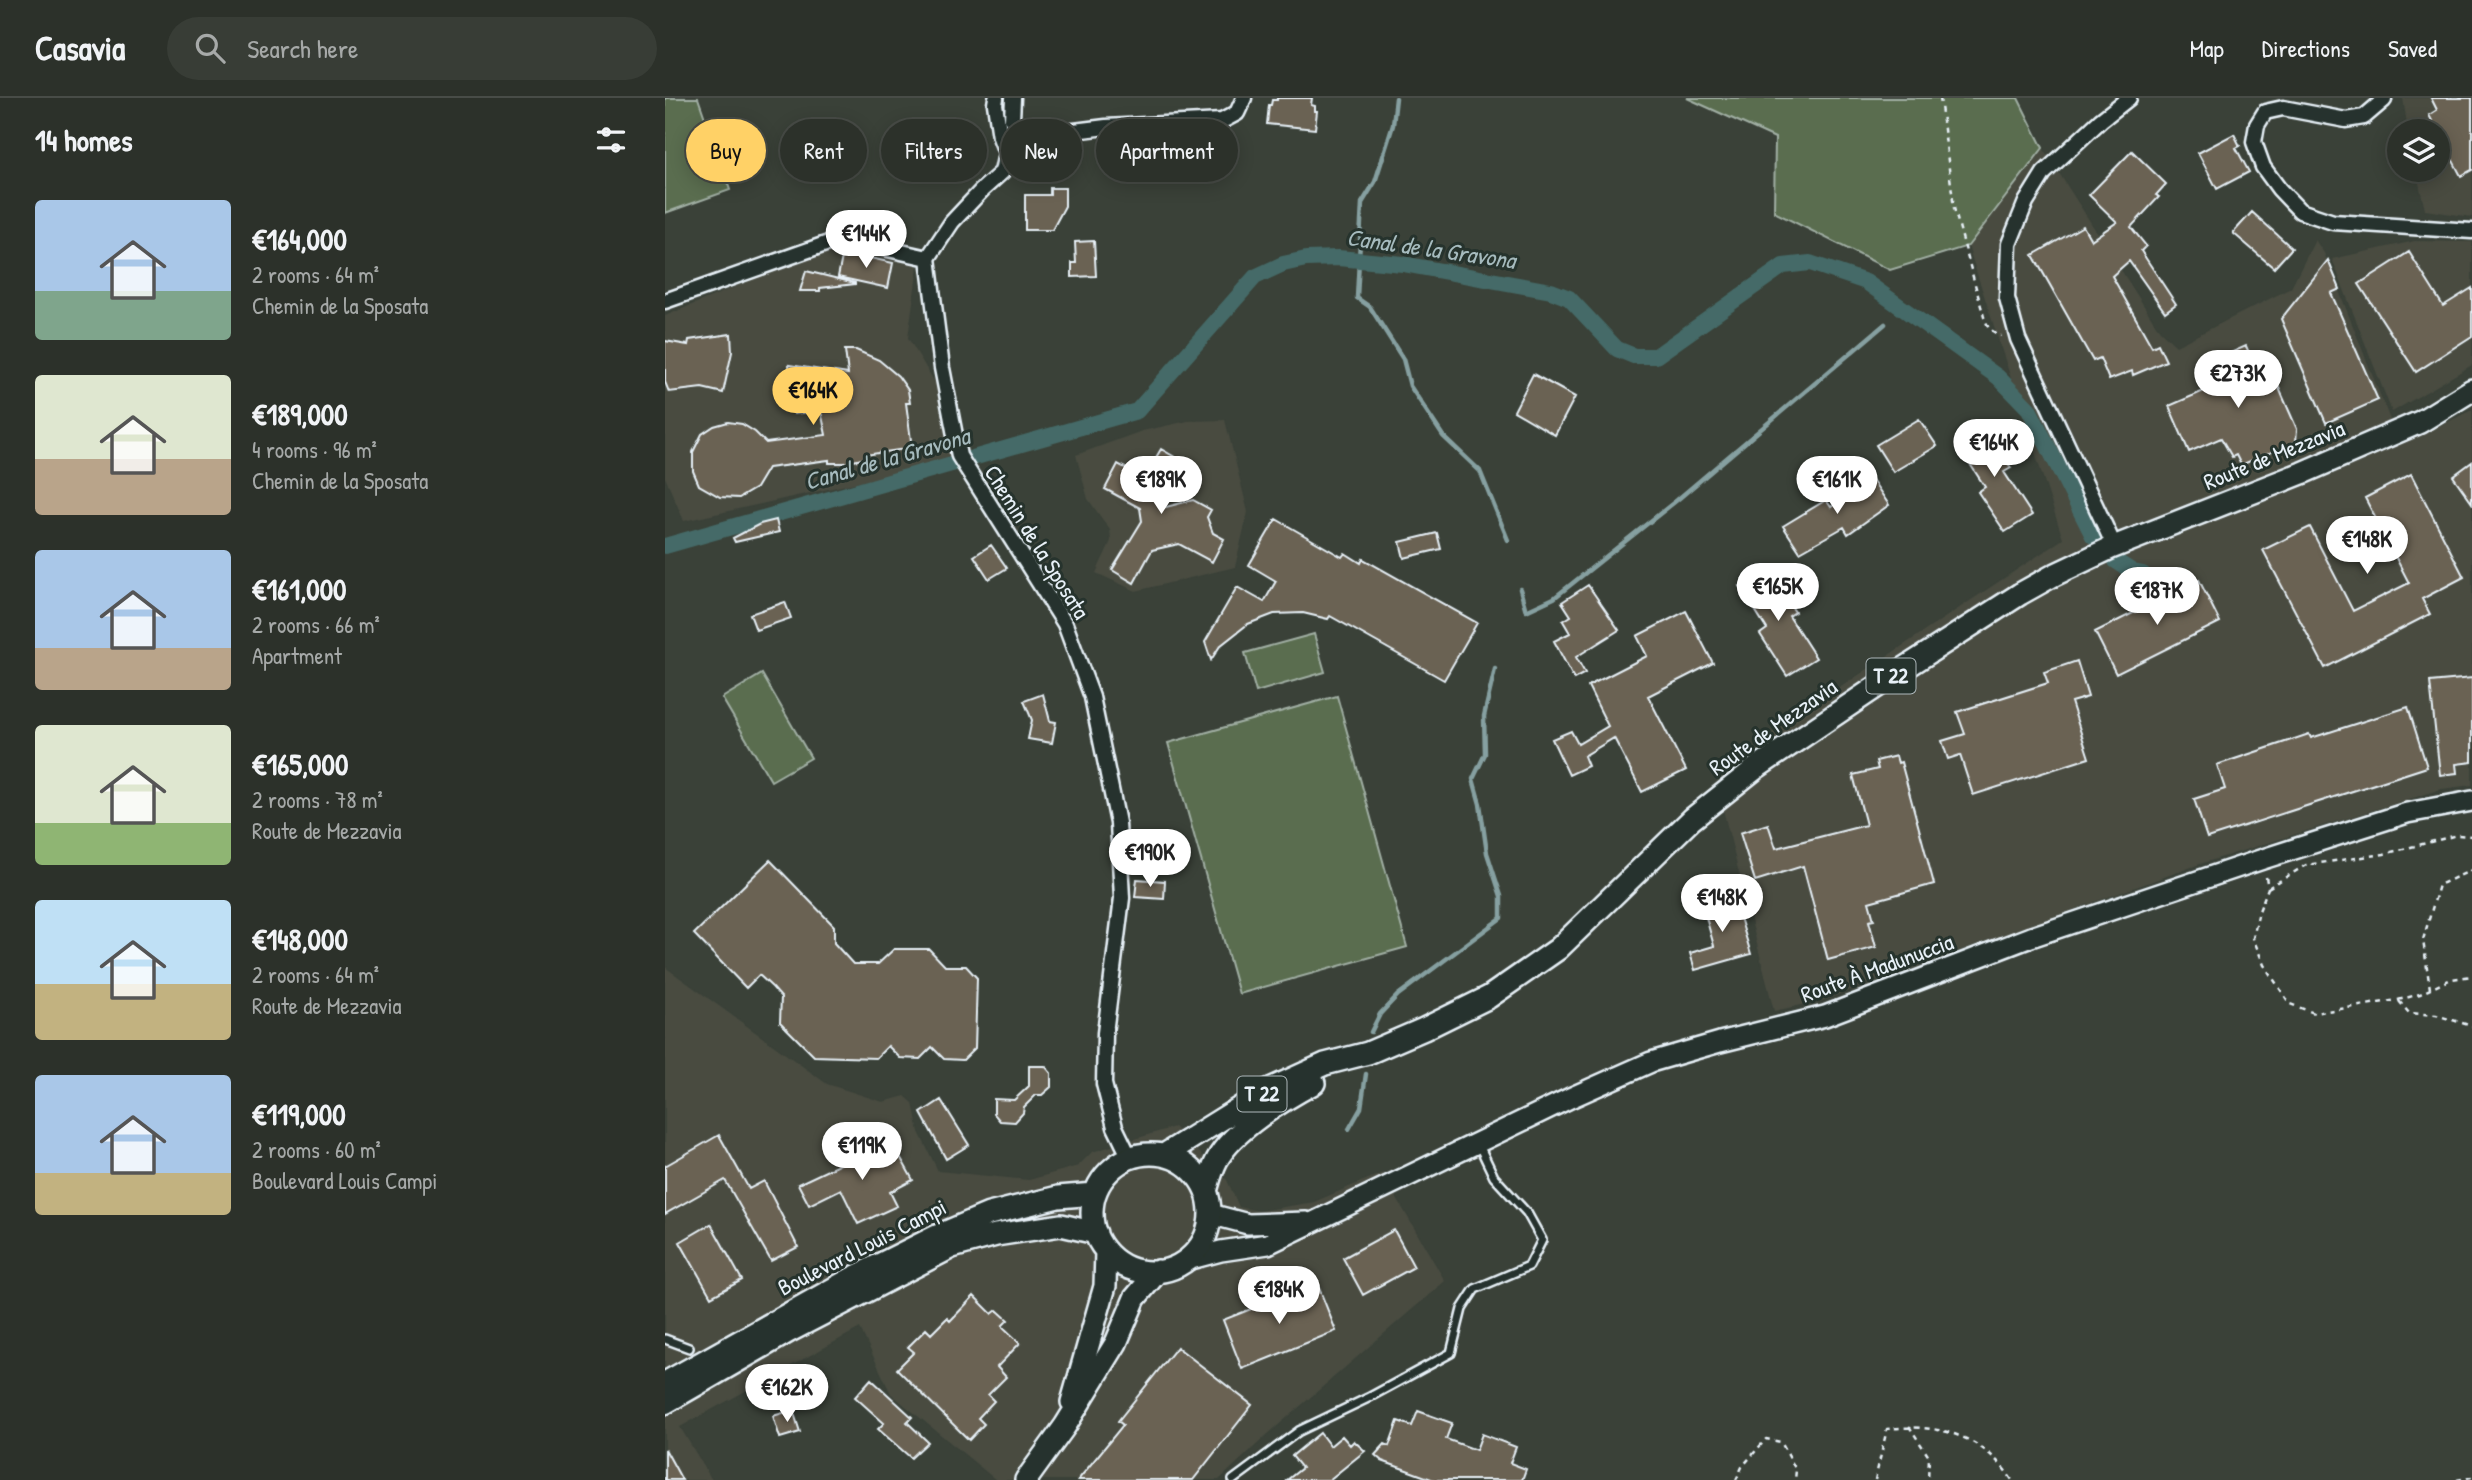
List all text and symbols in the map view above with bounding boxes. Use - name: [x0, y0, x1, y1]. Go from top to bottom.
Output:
- search box: [167, 17, 657, 80]
- text: Casavia: [35, 26, 125, 70]
- icon: search: [191, 29, 229, 67]
- text: Search here: [247, 31, 358, 66]
- text: Map: [2190, 32, 2224, 64]
- text: Directions: [2262, 32, 2350, 64]
- text: Saved: [2388, 32, 2437, 64]
- chip: Buy: [686, 119, 766, 182]
- chip: Rent: [780, 119, 867, 182]
- chip: Filters: [881, 119, 987, 182]
- chip: New: [1001, 119, 1082, 182]
- chip: Apartment: [1096, 119, 1238, 182]
- map controls: [2387, 119, 2450, 182]
- button: layers: [2387, 119, 2450, 182]
- text: 14 homes: [35, 120, 133, 160]
- icon: filters: [592, 121, 630, 159]
- pin: €144K: [817, 211, 915, 270]
- text: €144K: [842, 217, 890, 248]
- text: €164,000: [252, 219, 347, 259]
- water label: Canal de la Gravona: [1345, 220, 1520, 276]
- icon: home: [91, 228, 175, 312]
- text: 2 rooms · 64 m²: [252, 259, 379, 290]
- text: Chemin de la Sposata: [252, 290, 428, 321]
- pin: €273K: [2189, 350, 2287, 410]
- text: €273K: [2210, 357, 2266, 388]
- pin: €164K: [764, 368, 862, 427]
- text: €164K: [788, 374, 838, 405]
- text: €189,000: [252, 394, 348, 434]
- icon: home: [91, 403, 175, 487]
- street label: Route de Mezzavia: [2199, 412, 2349, 497]
- water label: Canal de la Gravona: [801, 418, 975, 497]
- pin: €164K: [1945, 420, 2043, 479]
- text: €164K: [1969, 426, 2019, 457]
- text: 4 rooms · 96 m²: [252, 434, 377, 465]
- pin: €189K: [1112, 456, 1210, 516]
- pin: €161K: [1788, 456, 1886, 516]
- street label: Chemin de la Sposata: [978, 459, 1097, 625]
- text: €189K: [1136, 463, 1186, 494]
- text: €161K: [1813, 463, 1861, 494]
- text: Chemin de la Sposata: [252, 465, 428, 496]
- pin: €148K: [2318, 517, 2416, 576]
- text: €148K: [2342, 523, 2392, 554]
- pin: €165K: [1729, 564, 1827, 623]
- pin: €187K: [2108, 568, 2206, 627]
- text: €161,000: [252, 569, 347, 609]
- text: €165K: [1753, 570, 1803, 601]
- text: €187K: [2131, 574, 2183, 605]
- icon: home: [91, 578, 175, 662]
- text: 2 rooms · 66 m²: [252, 609, 380, 640]
- text: Apartment: [252, 640, 342, 671]
- road number: T 22: [1867, 658, 1915, 694]
- street label: Route de Mezzavia: [1703, 671, 1843, 782]
- text: €165,000: [252, 744, 348, 784]
- icon: home: [91, 753, 175, 837]
- text: 2 rooms · 78 m²: [252, 784, 383, 815]
- text: Route de Mezzavia: [252, 815, 402, 846]
- pin: €190K: [1101, 830, 1199, 889]
- text: €190K: [1125, 836, 1175, 867]
- pin: €148K: [1673, 874, 1771, 934]
- text: €148K: [1697, 881, 1747, 912]
- text: €148,000: [252, 919, 348, 959]
- street label: Route À Madunuccia: [1796, 926, 1957, 1010]
- icon: home: [91, 928, 175, 1012]
- text: 2 rooms · 64 m²: [252, 959, 379, 990]
- text: Route de Mezzavia: [252, 990, 402, 1021]
- road number: T 22: [1237, 1076, 1287, 1112]
- text: €119,000: [252, 1094, 346, 1134]
- icon: home: [91, 1103, 175, 1187]
- pin: €119K: [813, 1122, 911, 1182]
- text: €119K: [838, 1129, 886, 1160]
- text: 2 rooms · 60 m²: [252, 1134, 381, 1165]
- text: Boulevard Louis Campi: [252, 1165, 437, 1196]
- street label: Boulevard Louis Campi: [772, 1191, 951, 1302]
- pin: €184K: [1230, 1266, 1328, 1326]
- text: €184K: [1254, 1273, 1304, 1304]
- pin: €162K: [738, 1364, 836, 1424]
- text: €162K: [761, 1371, 813, 1402]

